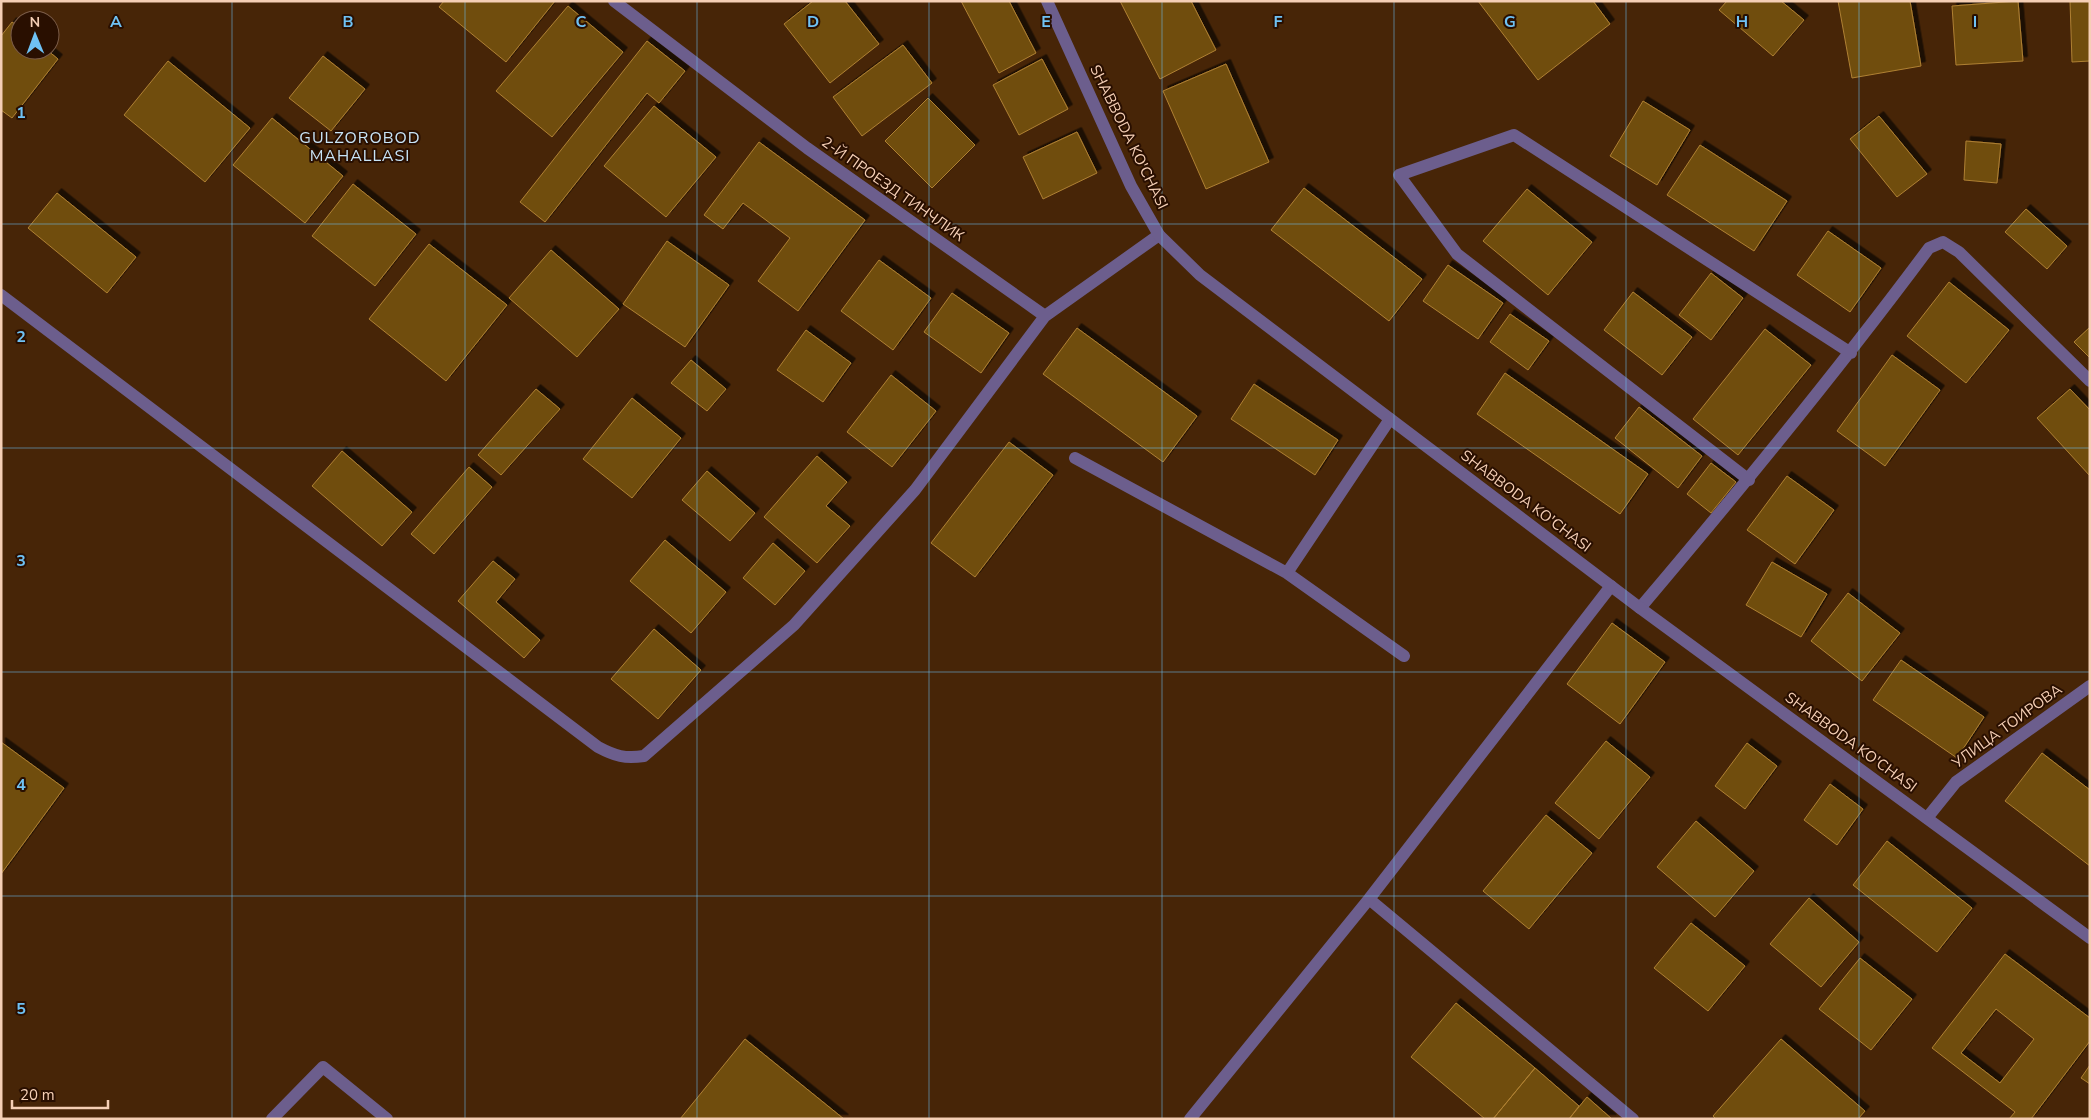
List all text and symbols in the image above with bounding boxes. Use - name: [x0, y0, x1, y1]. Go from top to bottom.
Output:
- north arrow: [10, 10, 60, 60]
- text: A: [110, 11, 122, 33]
- text: B: [342, 11, 354, 33]
- text: C: [576, 11, 587, 33]
- text: D: [807, 11, 819, 33]
- text: E: [1041, 11, 1051, 33]
- text: F: [1274, 11, 1283, 33]
- text: G: [1504, 11, 1516, 33]
- text: H: [1736, 11, 1748, 33]
- text: I: [1973, 11, 1977, 33]
- text: N: [29, 13, 40, 32]
- street label: SHABBODA KO'CHASI: [1085, 61, 1173, 213]
- text: 1: [16, 102, 26, 124]
- district label: GULZOROBOD MAHALLASI: [299, 127, 421, 167]
- street label: 2-Й ПРОЕЗД ТИНЧЛИК: [818, 132, 969, 246]
- text: 2: [16, 326, 26, 348]
- street label: SHABBODA KO'CHASI: [1457, 445, 1595, 557]
- text: 3: [16, 550, 26, 572]
- street label: УЛИЦА ТОИРОВА: [1947, 679, 2066, 773]
- street label: SHABBODA KO'CHASI: [1781, 687, 1921, 797]
- text: 4: [16, 774, 26, 796]
- text: 5: [16, 998, 26, 1020]
- scale bar: [12, 1078, 109, 1110]
- text: 20 m: [20, 1085, 55, 1105]

